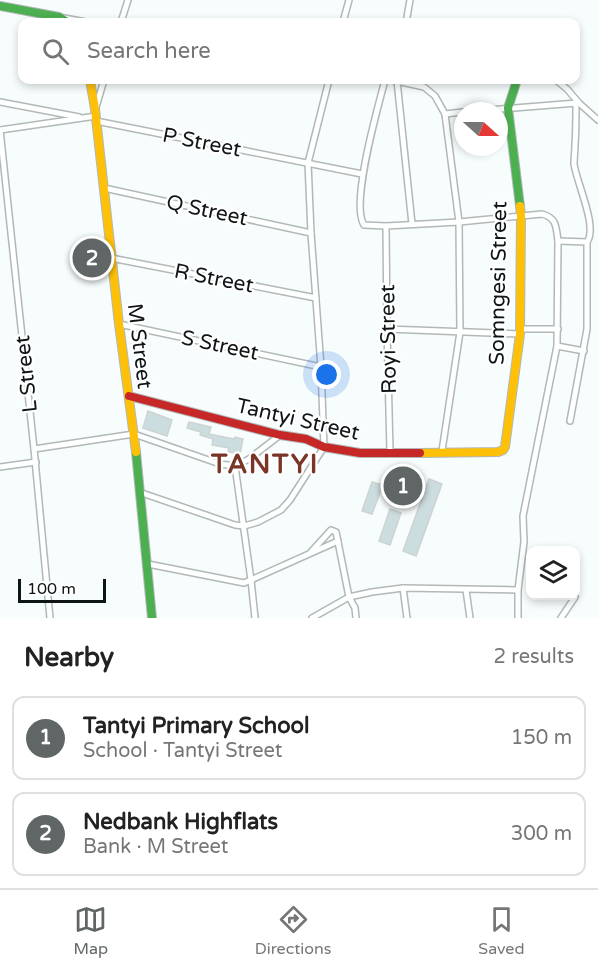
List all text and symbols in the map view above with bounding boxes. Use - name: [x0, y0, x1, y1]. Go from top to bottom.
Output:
- search box: [18, 18, 580, 84]
- icon: search: [39, 35, 72, 68]
- text: Search here: [87, 38, 211, 64]
- north arrow: [454, 102, 508, 156]
- street label: P Street: [160, 123, 243, 162]
- street label: Q Street: [164, 190, 250, 231]
- street label: Somngesi Street: [485, 201, 512, 365]
- pin: 2: [72, 236, 112, 280]
- street label: R Street: [172, 259, 256, 298]
- street label: Royi Street: [375, 284, 402, 394]
- street label: M Street: [122, 302, 157, 390]
- street label: S Street: [179, 325, 261, 366]
- street label: L Street: [10, 334, 43, 414]
- your location: [312, 360, 341, 389]
- street label: Tantyi Street: [234, 393, 362, 446]
- district label: TANTYI: [210, 448, 319, 481]
- pin: 1: [384, 464, 422, 508]
- map controls: [526, 546, 580, 600]
- button: layers: [526, 546, 580, 600]
- scale bar: [18, 576, 106, 604]
- text: 100 m: [27, 579, 76, 599]
- text: Nearby: [24, 642, 114, 673]
- text: 2 results: [494, 645, 574, 669]
- text: Tantyi Primary School: [83, 713, 309, 739]
- text: 1: [39, 726, 52, 750]
- text: 150 m: [511, 726, 572, 750]
- text: School · Tantyi Street: [83, 739, 282, 763]
- text: Nedbank Highflats: [83, 809, 278, 835]
- text: 2: [39, 822, 52, 846]
- text: 300 m: [511, 822, 572, 846]
- text: Bank · M Street: [83, 835, 228, 859]
- tab: Map: [73, 903, 108, 959]
- tab: Directions: [255, 903, 331, 959]
- tab: Saved: [478, 903, 525, 959]

